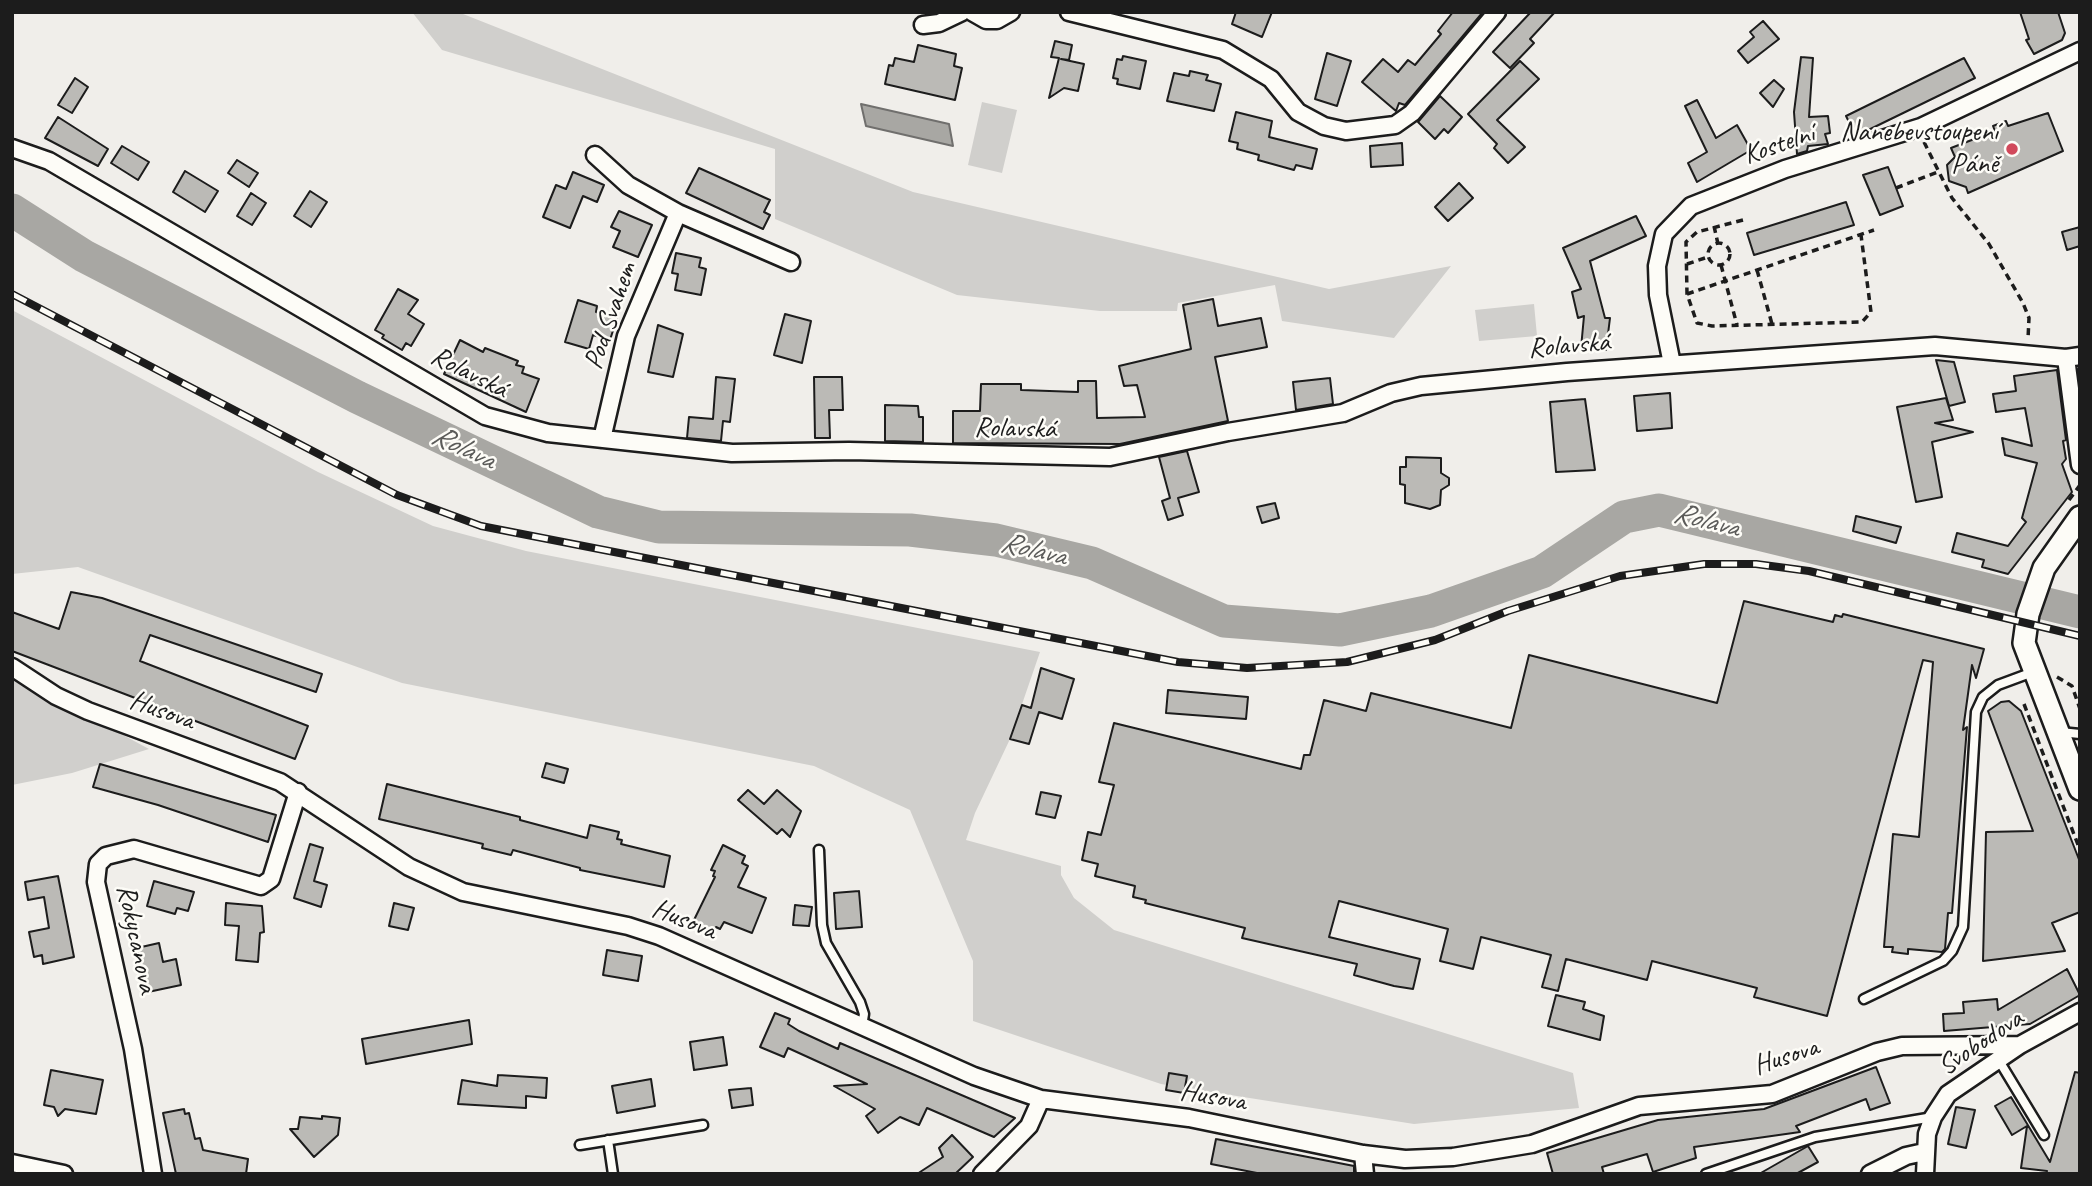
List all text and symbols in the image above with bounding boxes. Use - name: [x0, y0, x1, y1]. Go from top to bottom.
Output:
- place label: Nanebevstoupení Páně: [1840, 116, 1998, 182]
- street label: Kostelní: [1739, 117, 1819, 173]
- marker: Nanebevstoupení Páně: [2004, 141, 2020, 157]
- street label: Pod Svahem: [577, 258, 645, 374]
- street label: Rolavská: [1527, 326, 1611, 366]
- street label: Rolavská: [425, 339, 513, 407]
- street label: Rolavská: [974, 411, 1056, 447]
- water label: Rolava: [426, 418, 500, 478]
- water label: Rolava: [1670, 496, 1742, 546]
- water label: Rolava: [997, 525, 1069, 575]
- street label: Husova: [125, 684, 199, 738]
- street label: Rokycanova: [108, 882, 164, 996]
- street label: Husova: [647, 892, 721, 948]
- street label: Svobodova: [1932, 1002, 2030, 1084]
- street label: Husova: [1749, 1031, 1823, 1083]
- street label: Husova: [1177, 1075, 1249, 1119]

